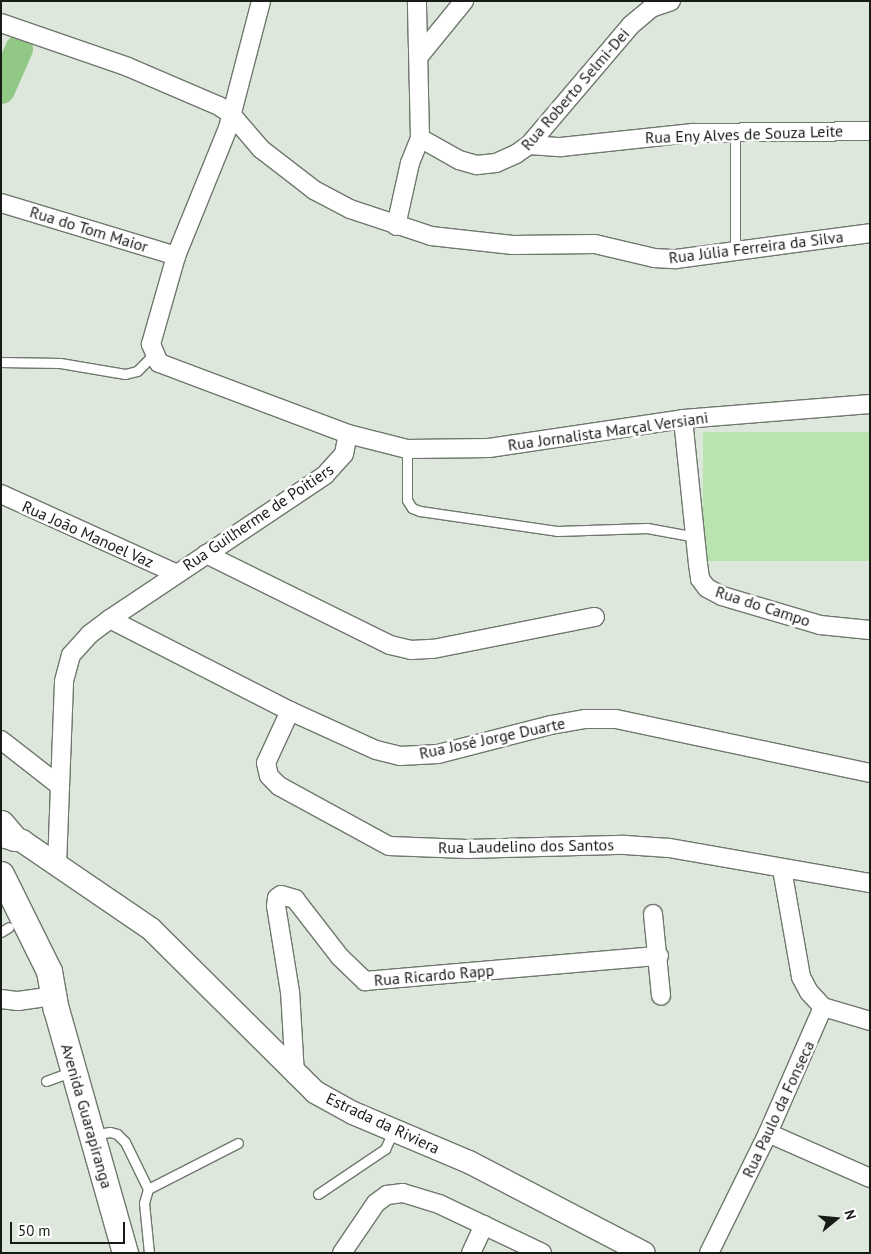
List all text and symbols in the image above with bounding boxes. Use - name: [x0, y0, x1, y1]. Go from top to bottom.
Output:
- street label: Rua Roberto Selmi-Dei: [517, 24, 633, 154]
- street label: Rua Eny Alves de Souza Leite: [644, 121, 844, 147]
- street label: Rua do Tom Maior: [27, 202, 151, 256]
- street label: Rua Júlia Ferreira da Silva: [668, 227, 844, 267]
- street label: Rua Jornalista Marçal Versiani: [506, 407, 710, 455]
- street label: Rua Guilherme de Poitiers: [179, 459, 337, 575]
- street label: Rua João Manoel Vaz: [19, 496, 157, 572]
- street label: Rua do Campo: [713, 582, 813, 630]
- street label: Rua José Jorge Duarte: [417, 713, 567, 763]
- street label: Rua Laudelino dos Santos: [438, 835, 614, 857]
- street label: Rua Ricardo Rapp: [373, 960, 495, 990]
- street label: Rua Paulo da Fonseca: [738, 1037, 818, 1181]
- street label: Avenida Guarapiranga: [57, 1041, 117, 1191]
- street label: Estrada da Riviera: [323, 1088, 443, 1158]
- north arrow: [811, 1194, 861, 1244]
- text: N: [840, 1208, 860, 1222]
- scale bar: [12, 1212, 128, 1244]
- text: 50 m: [18, 1221, 51, 1240]

